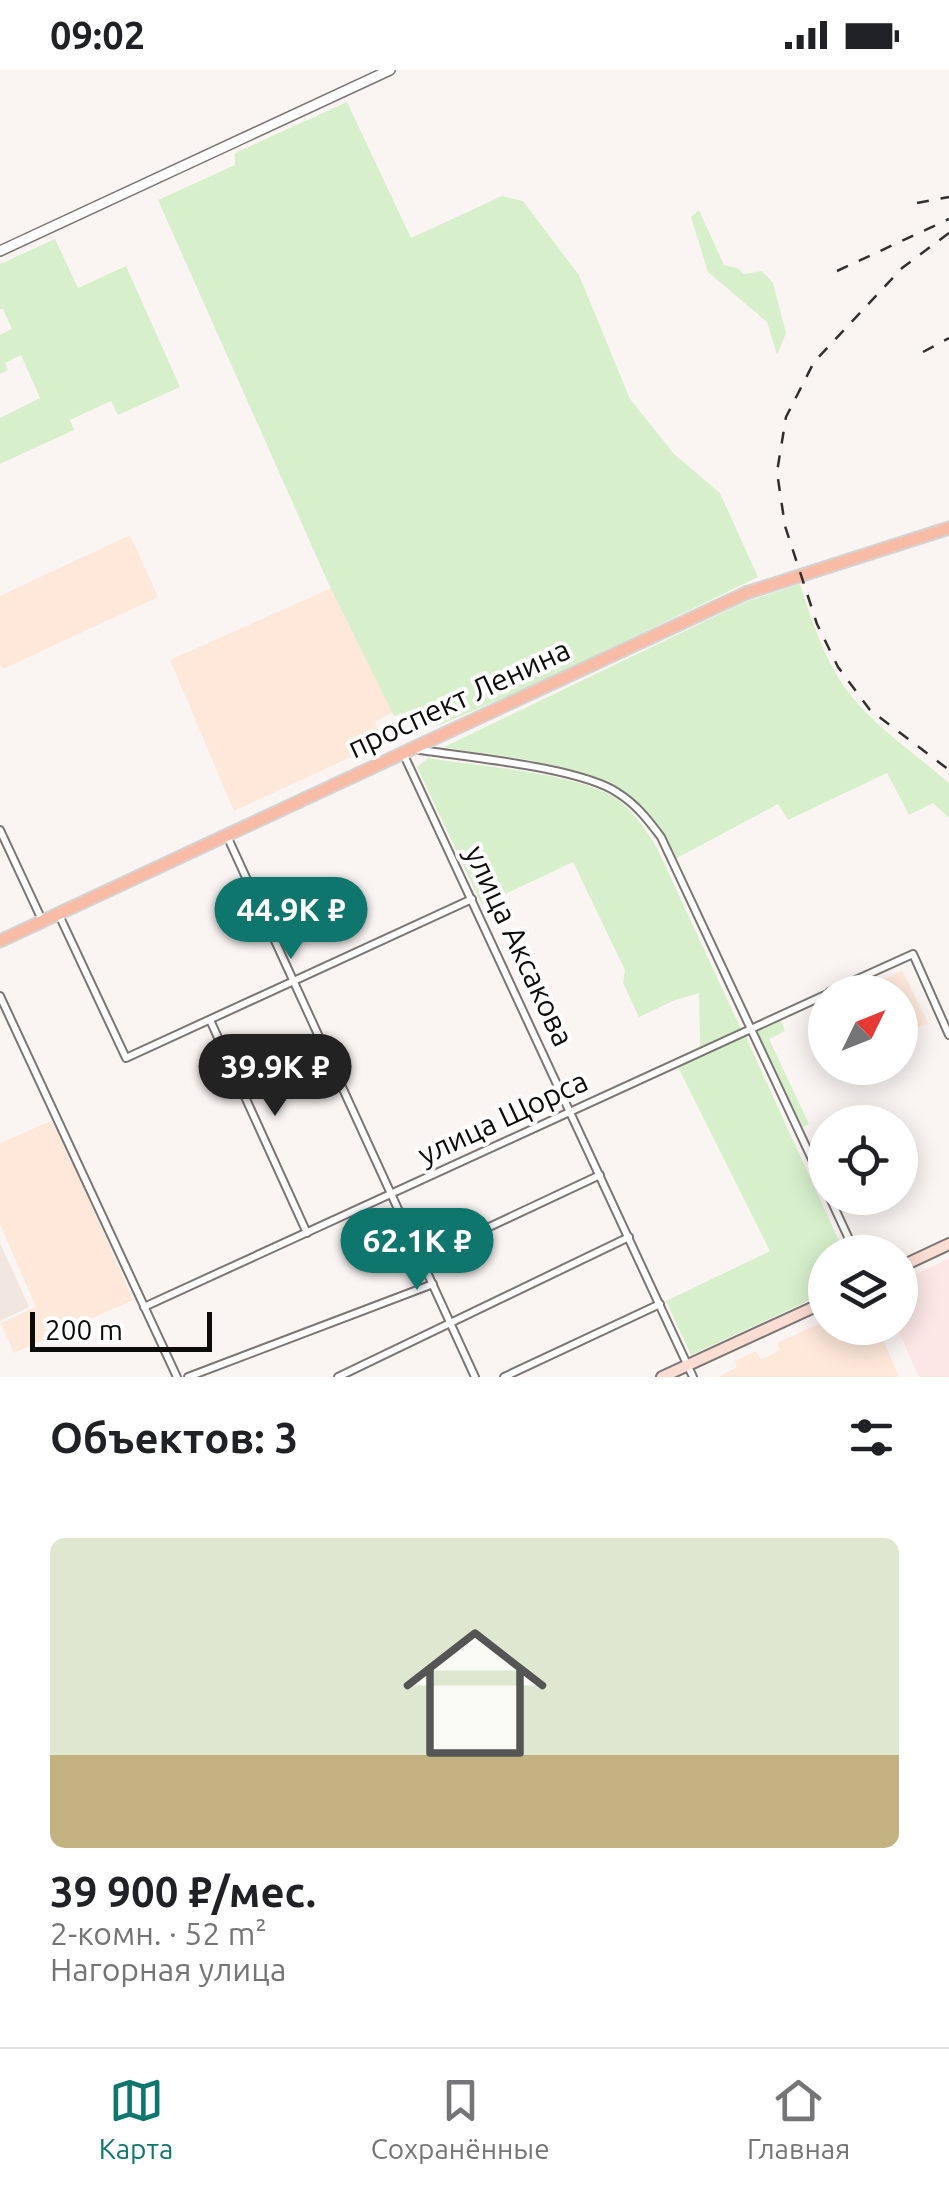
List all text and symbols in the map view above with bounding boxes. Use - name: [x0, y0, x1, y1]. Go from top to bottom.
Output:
- text: 09:02: [50, 14, 145, 56]
- street label: проспект Ленина: [342, 632, 575, 764]
- street label: улица Аксакова: [459, 840, 581, 1051]
- pin: 44.9K ₽: [199, 877, 383, 962]
- text: 44.9K ₽: [237, 891, 345, 927]
- north arrow: [808, 975, 918, 1085]
- map controls: [808, 975, 918, 1345]
- pin: 39.9K ₽: [183, 1034, 367, 1119]
- text: 39.9K ₽: [221, 1048, 329, 1084]
- street label: улица Щорса: [412, 1063, 593, 1171]
- button: locate: [808, 1105, 918, 1215]
- pin: 62.1K ₽: [325, 1208, 509, 1293]
- text: 62.1K ₽: [363, 1222, 471, 1258]
- button: layers: [808, 1235, 918, 1345]
- scale bar: [30, 1307, 212, 1352]
- text: 200 m: [45, 1314, 123, 1345]
- icon: filters: [844, 1410, 899, 1465]
- text: Объектов: 3: [50, 1414, 298, 1461]
- icon: home: [385, 1603, 565, 1783]
- text: 39 900 ₽/мес.: [50, 1868, 316, 1915]
- text: 2-комн. · 52 m²: [50, 1915, 267, 1951]
- text: Нагорная улица: [50, 1951, 286, 1987]
- tab: Карта: [99, 2073, 173, 2164]
- tab: Сохранённые: [371, 2073, 550, 2164]
- tab: Главная: [747, 2073, 850, 2164]

